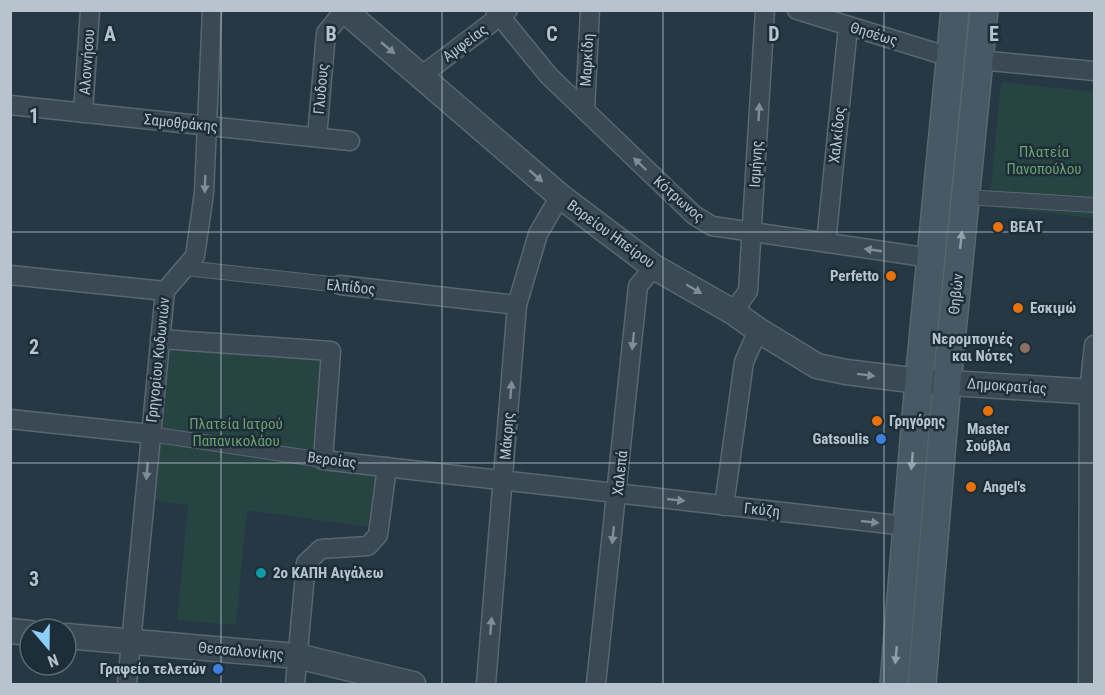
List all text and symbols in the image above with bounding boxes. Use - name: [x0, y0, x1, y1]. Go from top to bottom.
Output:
- street label: Θησέως: [848, 18, 900, 50]
- street label: Αμφείας: [439, 20, 491, 66]
- text: A: [104, 22, 116, 46]
- text: B: [325, 22, 337, 46]
- text: C: [546, 22, 558, 46]
- text: D: [768, 22, 780, 46]
- text: E: [989, 22, 999, 46]
- street label: Αλοννήσου: [76, 28, 98, 96]
- street label: Μαρκίδη: [577, 33, 597, 87]
- one-way arrow: [380, 41, 395, 54]
- street label: Γλυδους: [310, 63, 332, 115]
- one-way arrow: [755, 102, 764, 121]
- text: 1: [29, 104, 39, 128]
- street label: Χαλκίδος: [825, 106, 849, 164]
- street label: Σαμοθράκης: [143, 110, 219, 136]
- street label: Ισμήνης: [746, 140, 766, 188]
- park label: Πλατεία Πανοπούλου: [1006, 143, 1082, 178]
- one-way arrow: [634, 157, 648, 171]
- one-way arrow: [528, 169, 543, 182]
- street label: Κότρωνος: [650, 172, 708, 226]
- one-way arrow: [200, 175, 209, 194]
- street label: Βορείου Ηπείρου: [564, 196, 658, 272]
- place label: ΒΕΑΤ: [1010, 218, 1043, 236]
- marker: ΒΕΑΤ: [991, 220, 1005, 234]
- one-way arrow: [956, 230, 966, 249]
- one-way arrow: [863, 245, 882, 254]
- place label: Perfetto: [830, 267, 879, 285]
- marker: Perfetto: [884, 269, 898, 283]
- street label: Θηβών: [945, 272, 967, 315]
- street label: Ελπίδος: [326, 275, 376, 299]
- one-way arrow: [686, 284, 702, 295]
- street label: Γρηγορίου Κυδωνιών: [142, 296, 174, 423]
- place label: Εσκιμώ: [1030, 299, 1077, 317]
- marker: Εσκιμώ: [1011, 301, 1025, 315]
- place label: Νερομπογιές και Νότες: [932, 330, 1013, 365]
- one-way arrow: [628, 331, 638, 350]
- text: 2: [29, 335, 39, 359]
- marker: Νερομπογιές και Νότες: [1018, 341, 1032, 355]
- one-way arrow: [856, 370, 875, 380]
- street label: Δημοκρατίας: [967, 374, 1047, 398]
- one-way arrow: [506, 381, 516, 400]
- marker: Master Σούβλα: [981, 404, 995, 418]
- street label: Μάκρης: [496, 411, 518, 461]
- place label: Γρηγόρης: [889, 412, 945, 430]
- marker: Γρηγόρης: [870, 414, 884, 428]
- park label: Πλατεία Ιατρού Παπανικολάου: [189, 415, 283, 450]
- place label: Master Σούβλα: [966, 420, 1011, 455]
- place label: Gatsoulis: [813, 430, 869, 448]
- marker: Gatsoulis: [874, 432, 888, 446]
- street label: Βεροίας: [306, 448, 358, 472]
- street label: Χαλεπά: [609, 449, 631, 496]
- one-way arrow: [907, 451, 917, 470]
- one-way arrow: [142, 462, 152, 481]
- place label: Angel's: [983, 478, 1026, 496]
- marker: Angel's: [964, 480, 978, 494]
- one-way arrow: [666, 496, 685, 505]
- street label: Γκύζη: [743, 499, 781, 521]
- one-way arrow: [860, 517, 879, 527]
- one-way arrow: [608, 525, 618, 544]
- place label: 2ο ΚΑΠΗ Αιγάλεω: [273, 564, 384, 582]
- marker: 2ο ΚΑΠΗ Αιγάλεω: [254, 566, 268, 580]
- text: 3: [29, 567, 39, 591]
- north arrow: [18, 617, 78, 677]
- one-way arrow: [486, 617, 496, 636]
- street label: Θεσσαλονίκης: [197, 638, 285, 664]
- one-way arrow: [891, 645, 901, 664]
- text: N: [45, 650, 61, 671]
- place label: Γραφείο τελετών: [100, 660, 206, 678]
- marker: Γραφείο τελετών: [211, 662, 225, 676]

